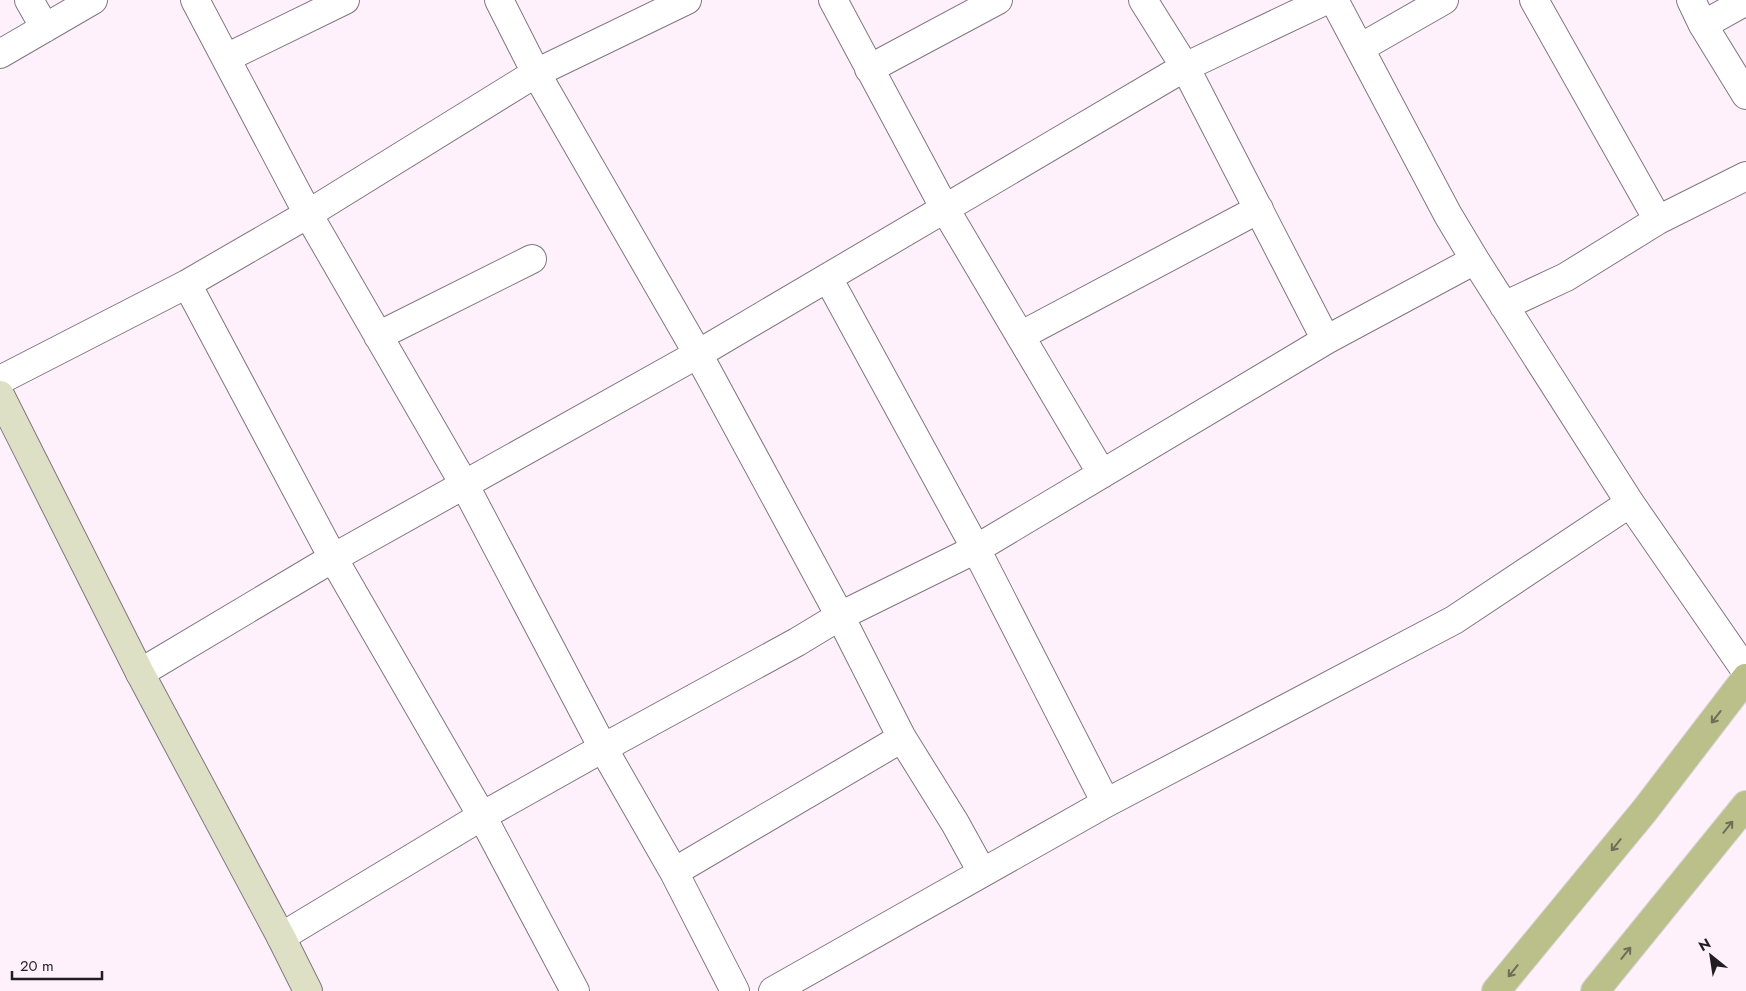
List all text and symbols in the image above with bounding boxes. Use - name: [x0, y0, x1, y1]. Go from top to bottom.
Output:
- one-way arrow: [1711, 710, 1722, 723]
- one-way arrow: [1723, 821, 1734, 834]
- one-way arrow: [1611, 838, 1622, 851]
- north arrow: [1686, 931, 1736, 981]
- text: N: [1695, 933, 1714, 956]
- one-way arrow: [1620, 947, 1631, 960]
- scale bar: [12, 948, 102, 980]
- text: 20 m: [20, 955, 54, 977]
- one-way arrow: [1507, 964, 1518, 977]

